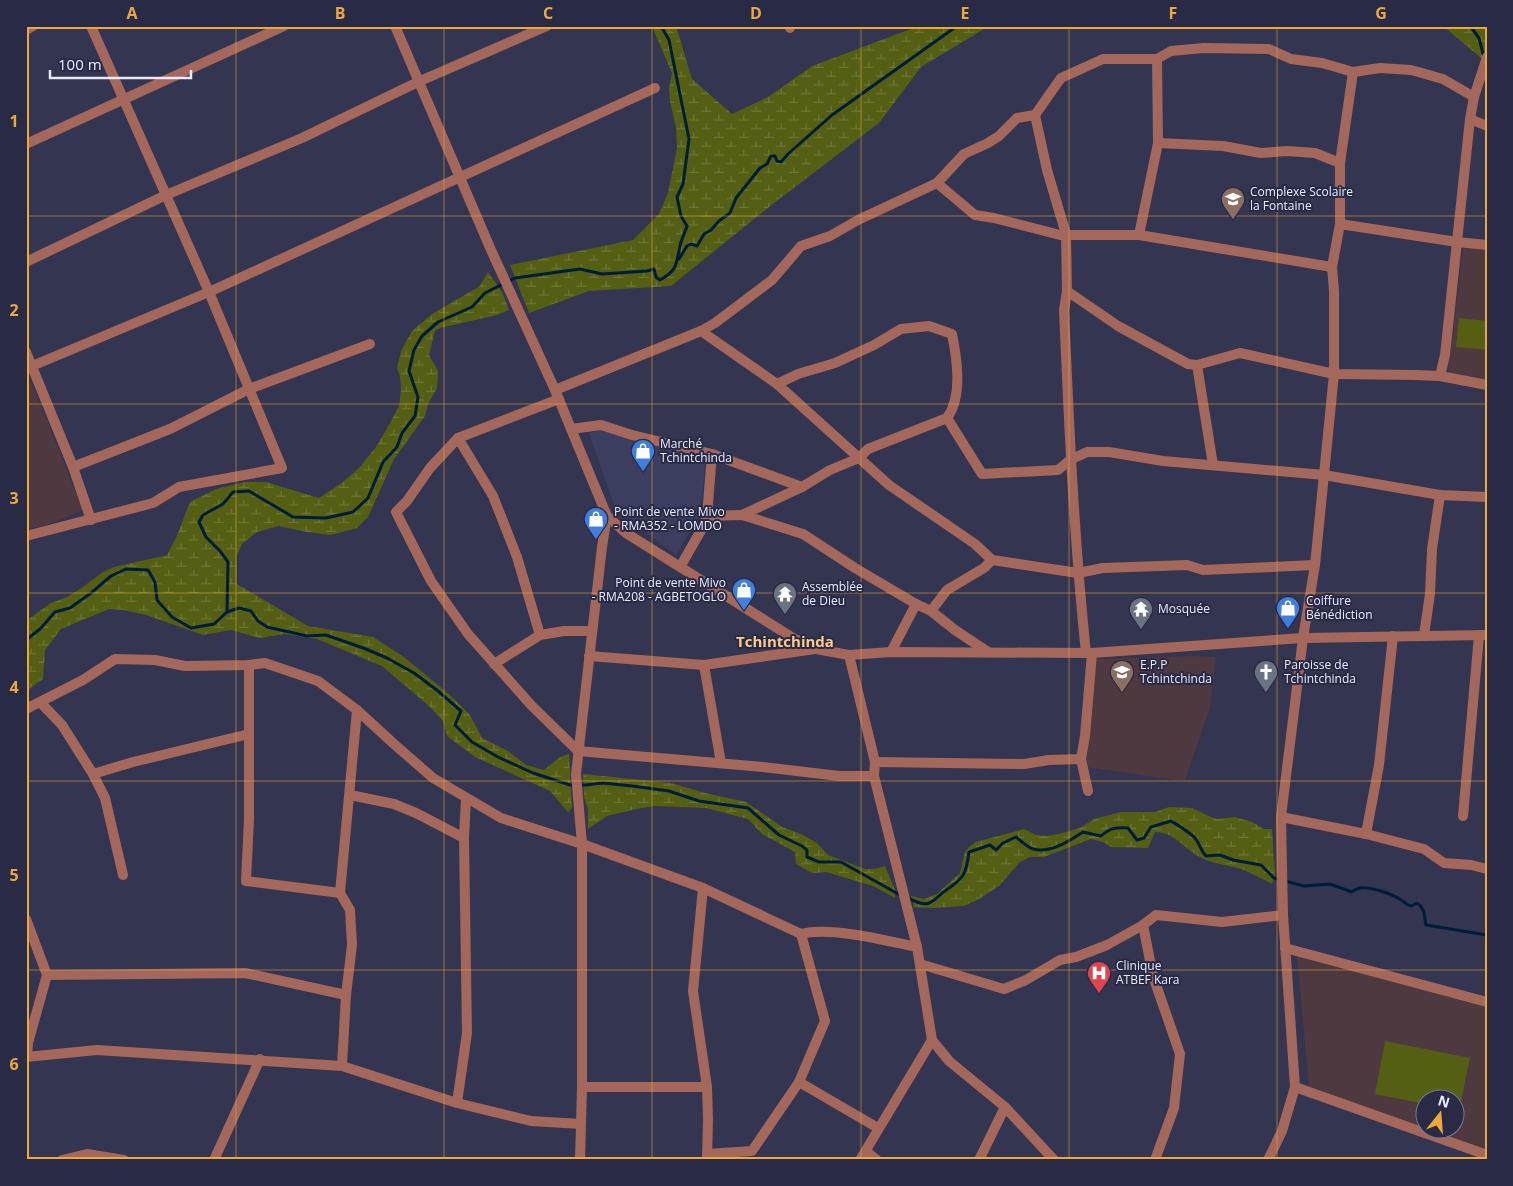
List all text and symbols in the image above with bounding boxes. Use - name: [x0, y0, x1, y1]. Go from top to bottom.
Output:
- text: A: [126, 2, 138, 24]
- text: B: [335, 2, 345, 24]
- text: C: [543, 2, 553, 24]
- text: D: [750, 2, 762, 24]
- text: E: [961, 2, 970, 24]
- text: F: [1169, 2, 1177, 24]
- text: G: [1375, 2, 1387, 24]
- scale bar: [50, 48, 191, 80]
- text: 100 m: [58, 54, 102, 74]
- text: 1: [9, 110, 19, 132]
- place label: Complexe Scolaire la Fontaine: [1250, 183, 1353, 214]
- school or university icon: Complexe Scolaire la Fontaine: [1220, 186, 1246, 220]
- text: 2: [9, 299, 19, 321]
- place label: Marché Tchintchinda: [660, 435, 732, 466]
- shop icon: Marché Tchintchinda: [630, 438, 656, 472]
- text: 3: [9, 487, 19, 509]
- place label: Point de vente Mivo - RMA352 - LOMDO: [614, 503, 725, 534]
- shop icon: Point de vente Mivo - RMA352 - LOMDO: [583, 506, 609, 540]
- place label: Point de vente Mivo - RMA208 - AGBETOGLO: [592, 574, 726, 605]
- shop icon: Point de vente Mivo - RMA208 - AGBETOGLO: [731, 577, 757, 611]
- place label: Assemblée de Dieu: [802, 578, 863, 609]
- temple icon: Assemblée de Dieu: [772, 581, 798, 615]
- place label: Coiffure Bénédiction: [1306, 592, 1373, 623]
- shop icon: Coiffure Bénédiction: [1275, 595, 1301, 629]
- temple icon: Mosquée: [1128, 596, 1154, 630]
- place label: Mosquée: [1158, 600, 1210, 617]
- district label: Tchintchinda: [736, 631, 834, 651]
- place label: E.P.P Tchintchinda: [1140, 656, 1212, 687]
- place label: Paroisse de Tchintchinda: [1284, 656, 1356, 687]
- school or university icon: E.P.P Tchintchinda: [1109, 659, 1135, 693]
- church icon: Paroisse de Tchintchinda: [1253, 659, 1279, 693]
- text: 4: [9, 676, 19, 698]
- text: 5: [9, 864, 19, 886]
- place label: Clinique ATBEF Kara: [1116, 957, 1180, 988]
- hospital icon: Clinique ATBEF Kara: [1086, 960, 1112, 994]
- text: 6: [9, 1053, 19, 1075]
- north arrow: [1416, 1088, 1466, 1138]
- text: N: [1436, 1090, 1452, 1112]

